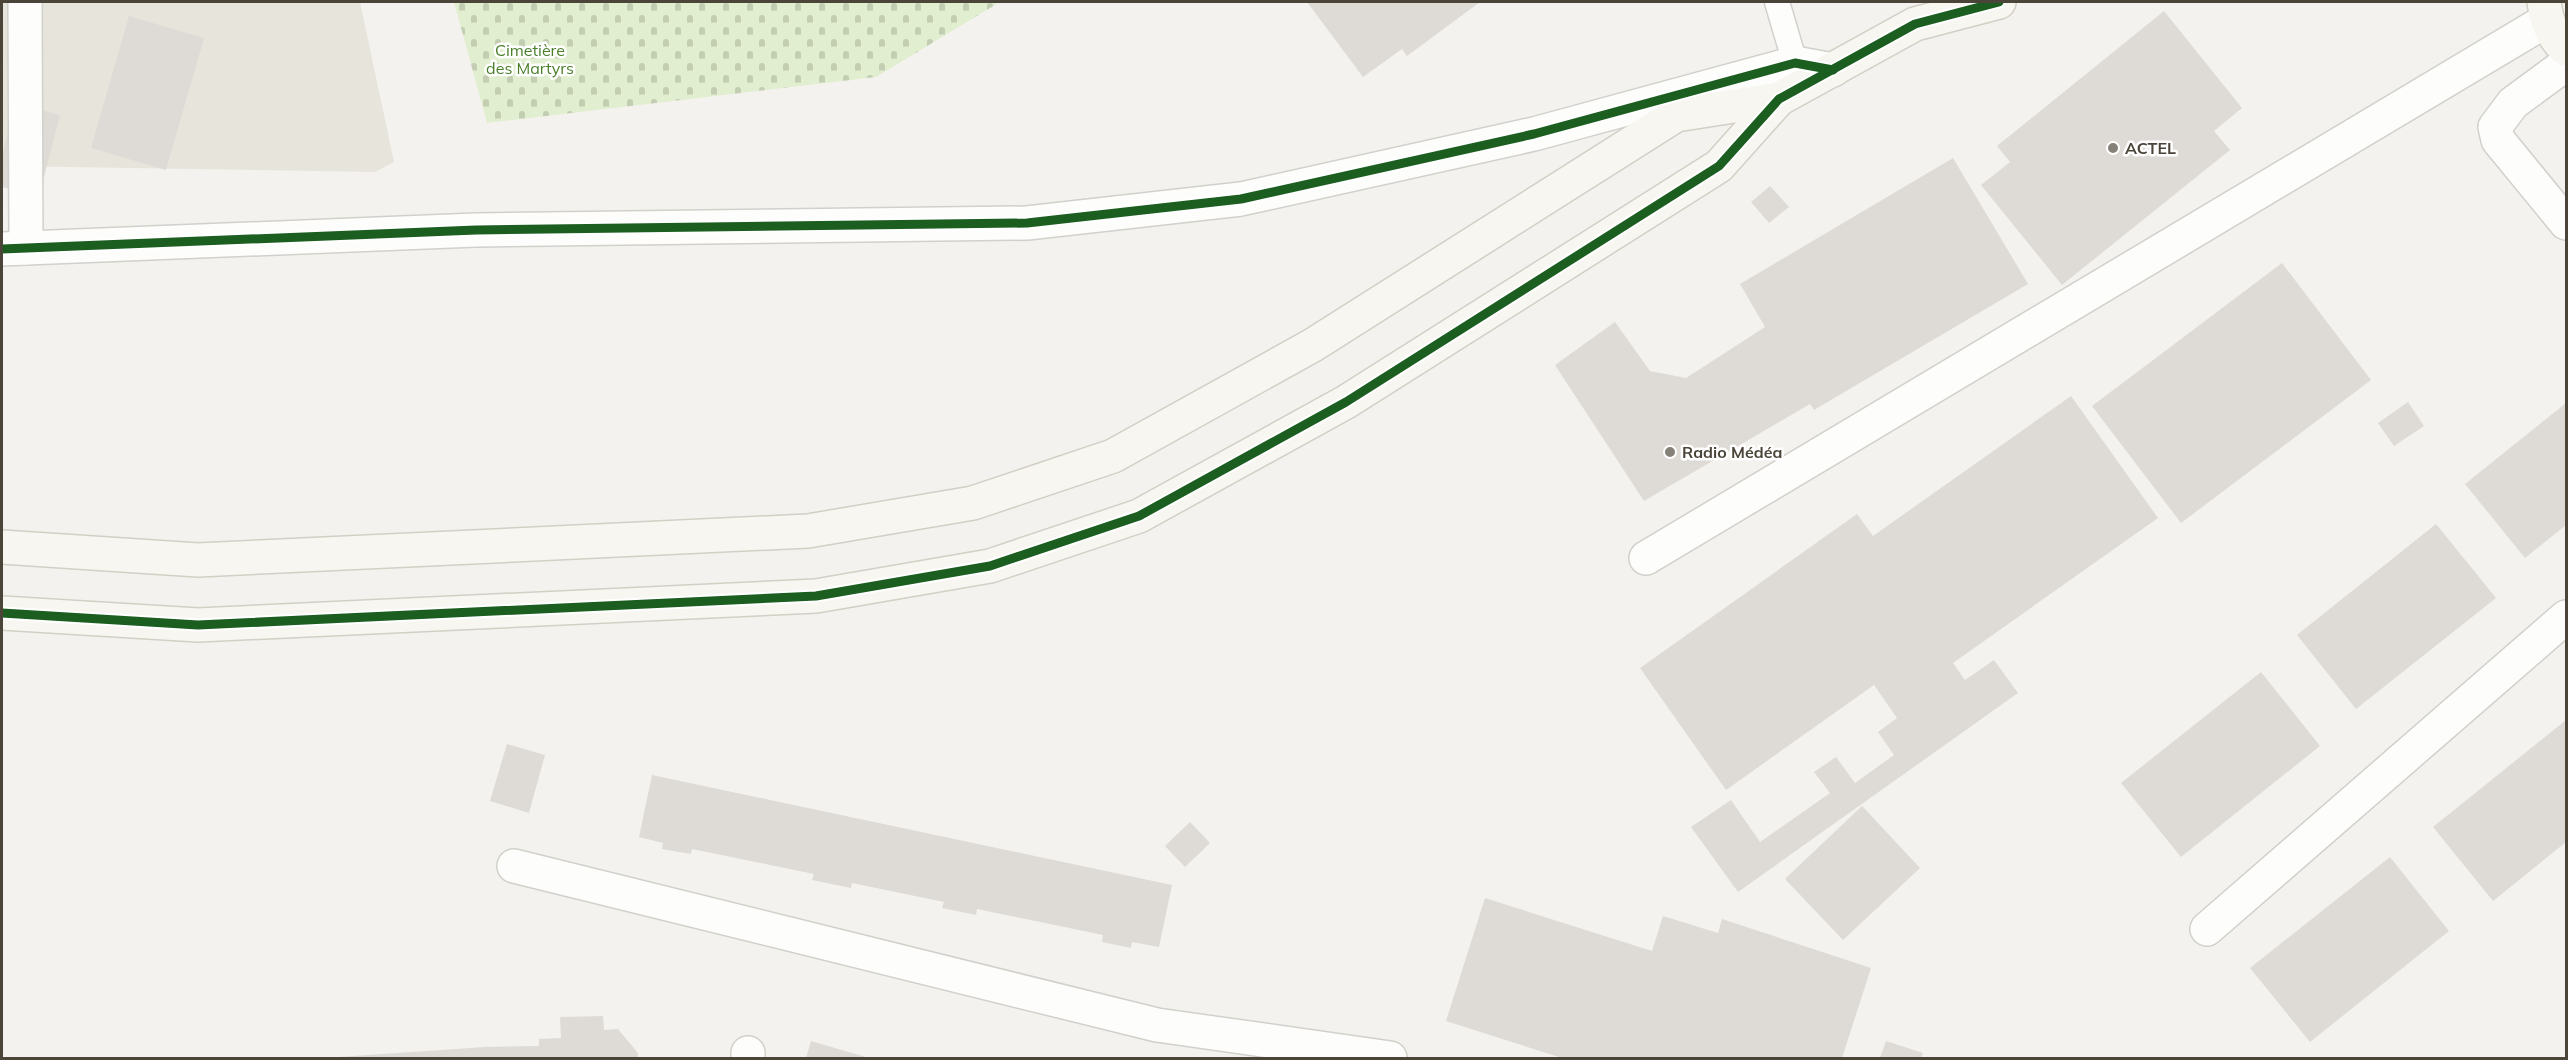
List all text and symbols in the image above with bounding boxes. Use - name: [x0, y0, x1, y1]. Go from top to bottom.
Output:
- park label: Cimetière des Martyrs: [486, 40, 574, 78]
- place label: ACTEL: [2125, 138, 2176, 158]
- marker: ACTEL: [2106, 141, 2120, 155]
- place label: Radio Médéa: [1682, 442, 1782, 462]
- marker: Radio Médéa: [1663, 445, 1677, 459]

